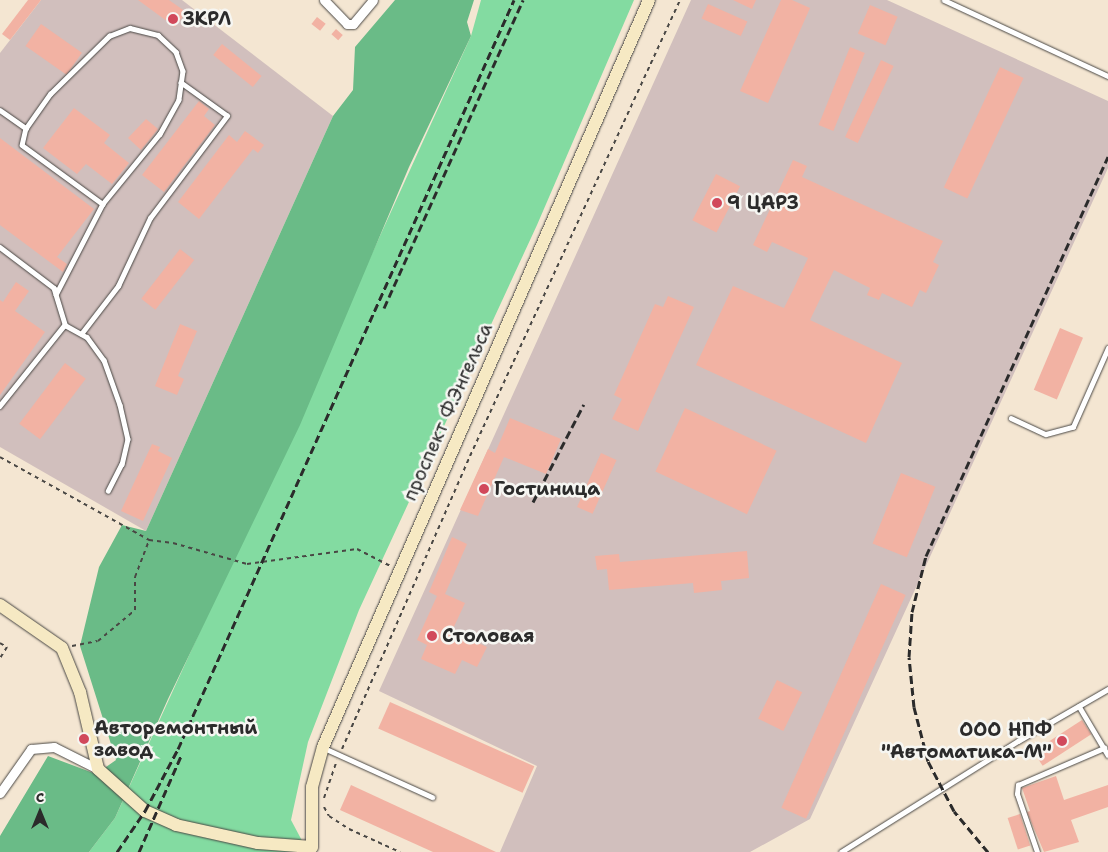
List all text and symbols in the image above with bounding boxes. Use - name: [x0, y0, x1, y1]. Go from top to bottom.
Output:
- place label: ЗКРЛ: [183, 8, 231, 30]
- marker: ЗКРЛ: [167, 13, 179, 25]
- place label: 9 ЦАРЗ: [727, 192, 799, 214]
- marker: 9 ЦАРЗ: [711, 197, 723, 209]
- street label: проспект Ф.Энгельса: [399, 320, 497, 504]
- place label: Гостиница: [494, 478, 600, 500]
- marker: Гостиница: [478, 483, 490, 495]
- place label: Столовая: [442, 625, 534, 647]
- marker: Столовая: [426, 630, 438, 642]
- place label: Авторемонтный завод: [94, 717, 258, 761]
- place label: ООО НПФ "Автоматика-М": [881, 719, 1052, 763]
- marker: Авторемонтный завод: [78, 733, 90, 745]
- marker: ООО НПФ "Автоматика-М": [1056, 735, 1068, 747]
- north arrow: [15, 787, 65, 837]
- text: С: [36, 788, 44, 806]

